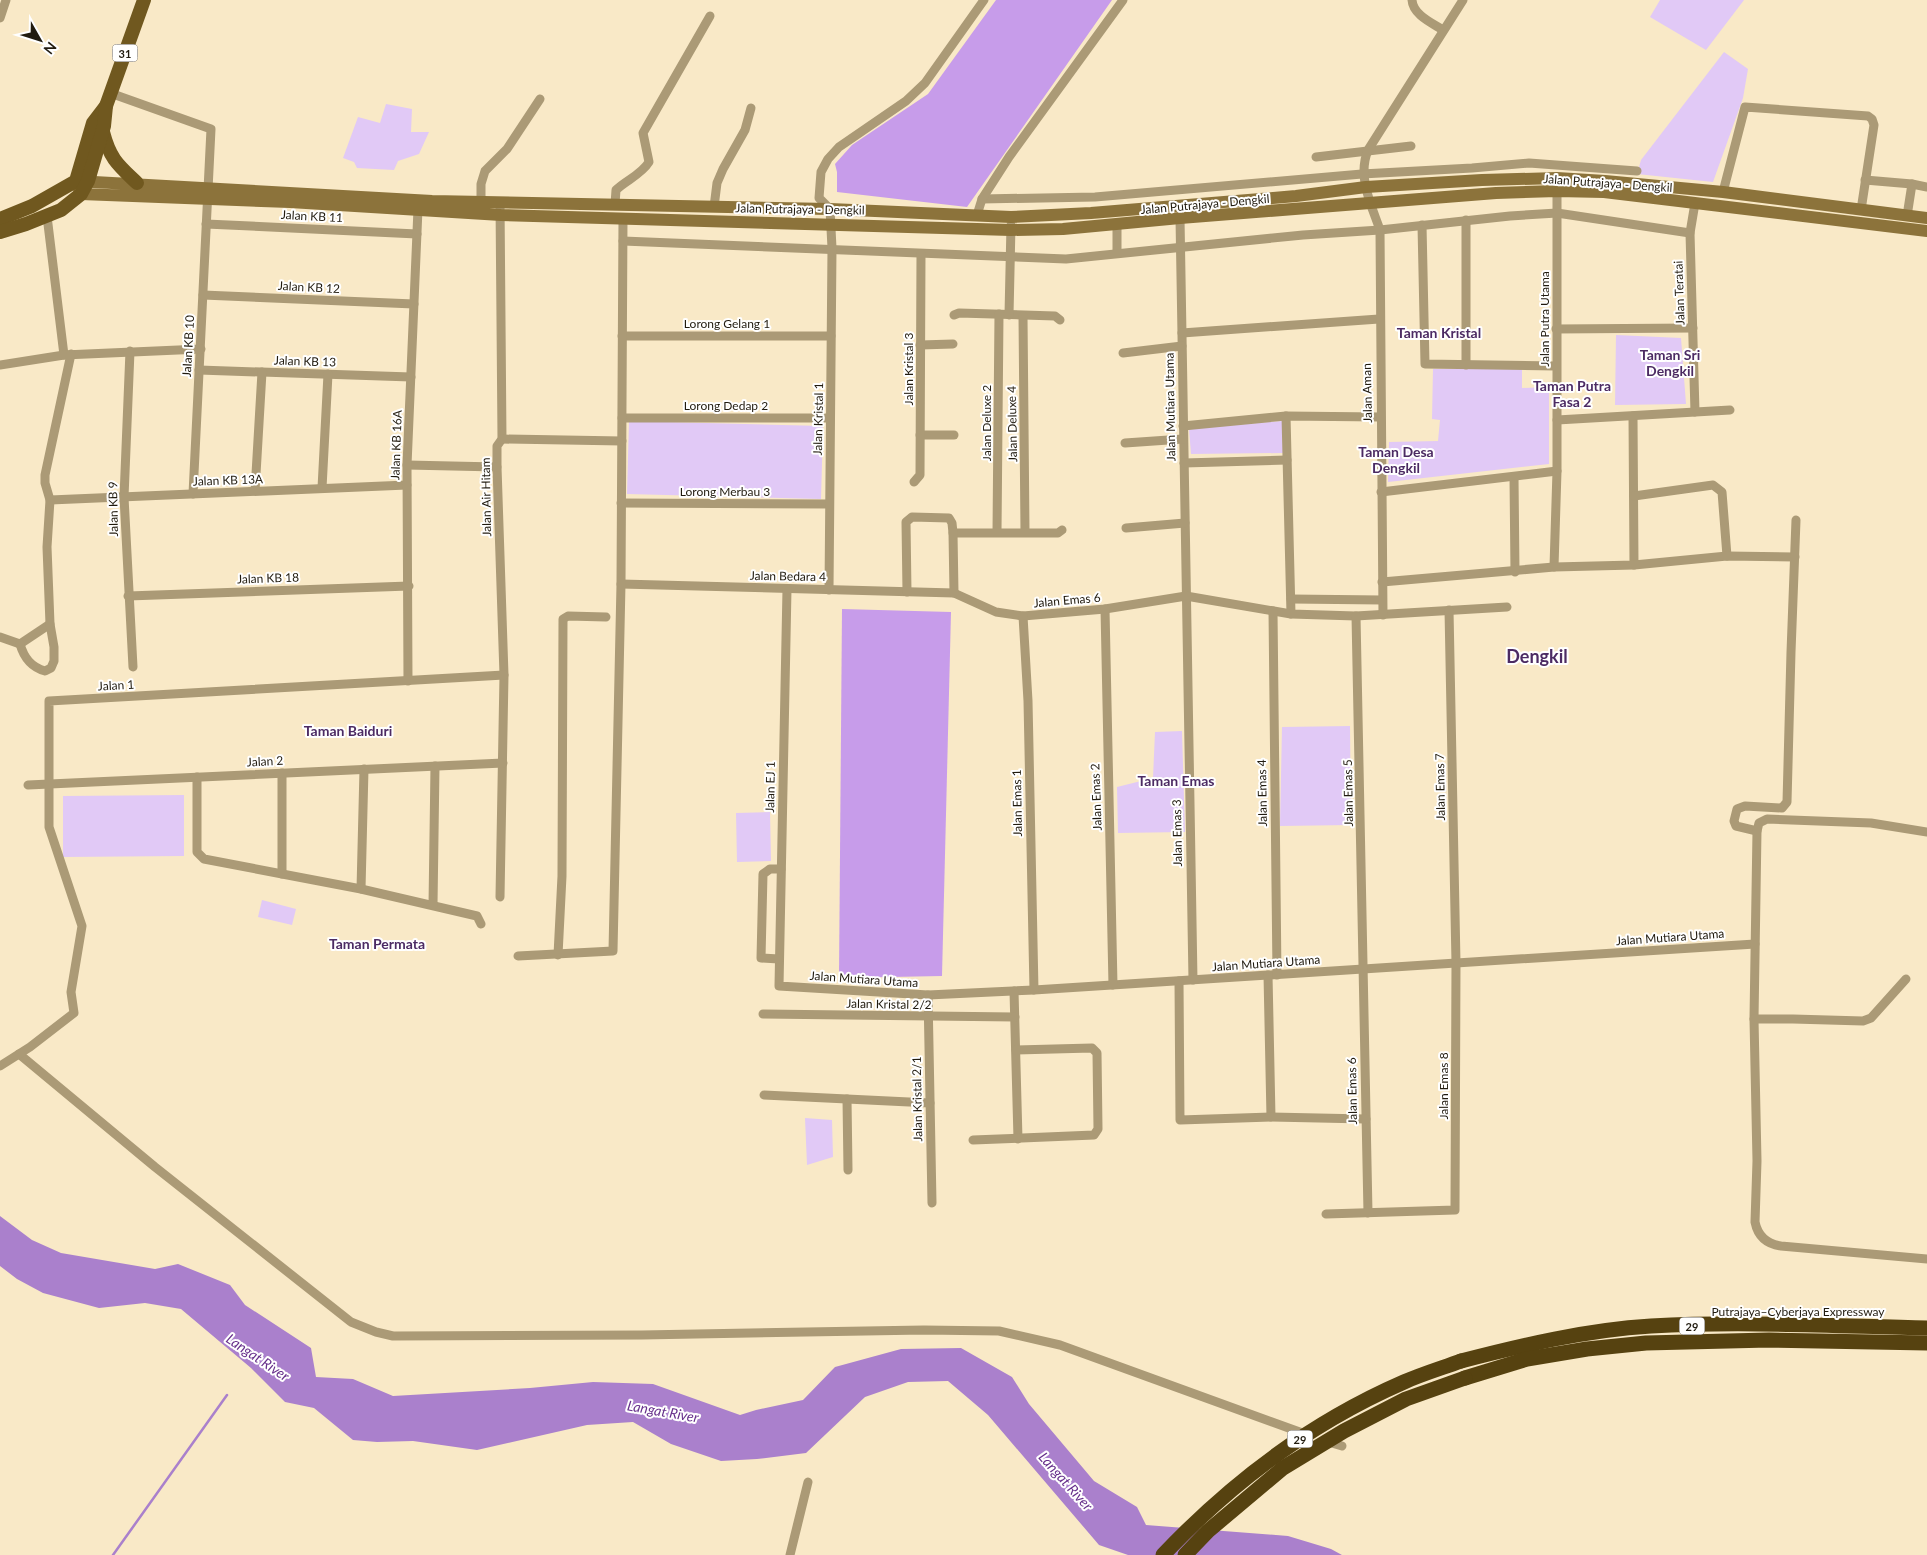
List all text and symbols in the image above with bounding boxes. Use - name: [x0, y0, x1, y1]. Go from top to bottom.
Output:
- north arrow: [15, 15, 65, 65]
- text: N: [40, 39, 60, 58]
- road number: 31: [112, 44, 138, 62]
- street label: Jalan Putrajaya - Dengkil: [1543, 171, 1673, 195]
- street label: Jalan Putrajaya - Dengkil: [1140, 191, 1270, 217]
- street label: Jalan Putrajaya - Dengkil: [735, 200, 865, 218]
- street label: Jalan KB 11: [281, 207, 343, 225]
- street label: Jalan Teratai: [1670, 261, 1688, 325]
- street label: Jalan Putra Utama: [1537, 271, 1552, 367]
- street label: Jalan KB 12: [278, 278, 340, 296]
- street label: Jalan KB 10: [179, 315, 197, 377]
- street label: Lorong Gelang 1: [684, 316, 770, 331]
- district label: Taman Kristal: [1397, 324, 1481, 341]
- street label: Jalan Kristal 3: [901, 333, 916, 405]
- district label: Taman Sri Dengkil: [1640, 346, 1700, 379]
- street label: Jalan KB 13: [274, 352, 336, 370]
- street label: Jalan Mutiara Utama: [1162, 353, 1178, 461]
- street label: Jalan Aman: [1359, 363, 1375, 423]
- district label: Taman Putra Fasa 2: [1533, 377, 1611, 410]
- street label: Jalan Kristal 1: [810, 382, 826, 456]
- street label: Jalan Deluxe 2: [979, 385, 994, 461]
- street label: Jalan Deluxe 4: [1004, 386, 1020, 462]
- street label: Lorong Dedap 2: [684, 398, 768, 413]
- street label: Jalan KB 16A: [387, 409, 405, 480]
- district label: Taman Desa Dengkil: [1358, 443, 1434, 476]
- street label: Jalan Air Hitam: [478, 457, 494, 537]
- street label: Jalan KB 13A: [193, 471, 264, 489]
- street label: Jalan KB 9: [105, 481, 121, 537]
- street label: Lorong Merbau 3: [680, 484, 770, 499]
- street label: Jalan Bedara 4: [750, 568, 826, 584]
- street label: Jalan KB 18: [237, 569, 299, 587]
- street label: Jalan Emas 6: [1033, 590, 1101, 610]
- district label: Dengkil: [1506, 645, 1568, 667]
- street label: Jalan 1: [97, 677, 135, 693]
- district label: Taman Baiduri: [304, 722, 392, 739]
- street label: Jalan 2: [246, 753, 284, 769]
- street label: Jalan Emas 7: [1432, 753, 1448, 821]
- street label: Jalan Emas 4: [1254, 759, 1270, 827]
- street label: Jalan Emas 5: [1340, 759, 1356, 827]
- street label: Jalan EJ 1: [762, 761, 778, 813]
- street label: Jalan Emas 2: [1087, 763, 1105, 831]
- street label: Jalan Emas 1: [1009, 769, 1025, 837]
- district label: Taman Emas: [1138, 772, 1214, 789]
- street label: Jalan Emas 3: [1169, 799, 1185, 867]
- street label: Jalan Mutiara Utama: [1615, 926, 1725, 948]
- district label: Taman Permata: [329, 935, 425, 952]
- street label: Jalan Mutiara Utama: [1211, 952, 1321, 974]
- street label: Jalan Mutiara Utama: [809, 968, 919, 990]
- street label: Jalan Kristal 2/2: [846, 996, 932, 1012]
- street label: Jalan Emas 8: [1436, 1052, 1451, 1120]
- street label: Jalan Kristal 2/1: [909, 1056, 925, 1142]
- street label: Jalan Emas 6: [1344, 1057, 1360, 1125]
- street label: Putrajaya–Cyberjaya Expressway: [1711, 1304, 1885, 1319]
- road number: 29: [1680, 1318, 1704, 1334]
- water label: Langat River: [223, 1330, 293, 1384]
- water label: Langat River: [626, 1396, 700, 1426]
- road number: 29: [1288, 1430, 1312, 1448]
- water label: Langat River: [1036, 1448, 1097, 1514]

